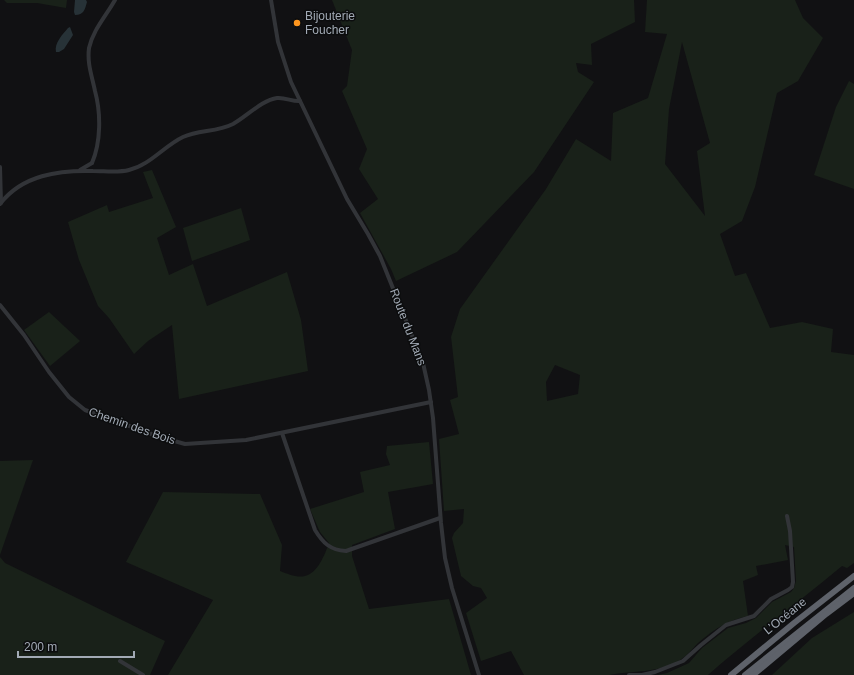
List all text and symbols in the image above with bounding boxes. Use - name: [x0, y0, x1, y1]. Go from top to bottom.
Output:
- place label: Bijouterie Foucher: [305, 9, 355, 37]
- marker: Bijouterie Foucher: [292, 18, 302, 28]
- street label: Route du Mans: [387, 286, 429, 368]
- street label: Chemin des Bois: [87, 405, 177, 447]
- street label: L’Océane: [761, 594, 809, 637]
- scale bar: [18, 633, 134, 659]
- text: 200 m: [24, 640, 57, 654]

